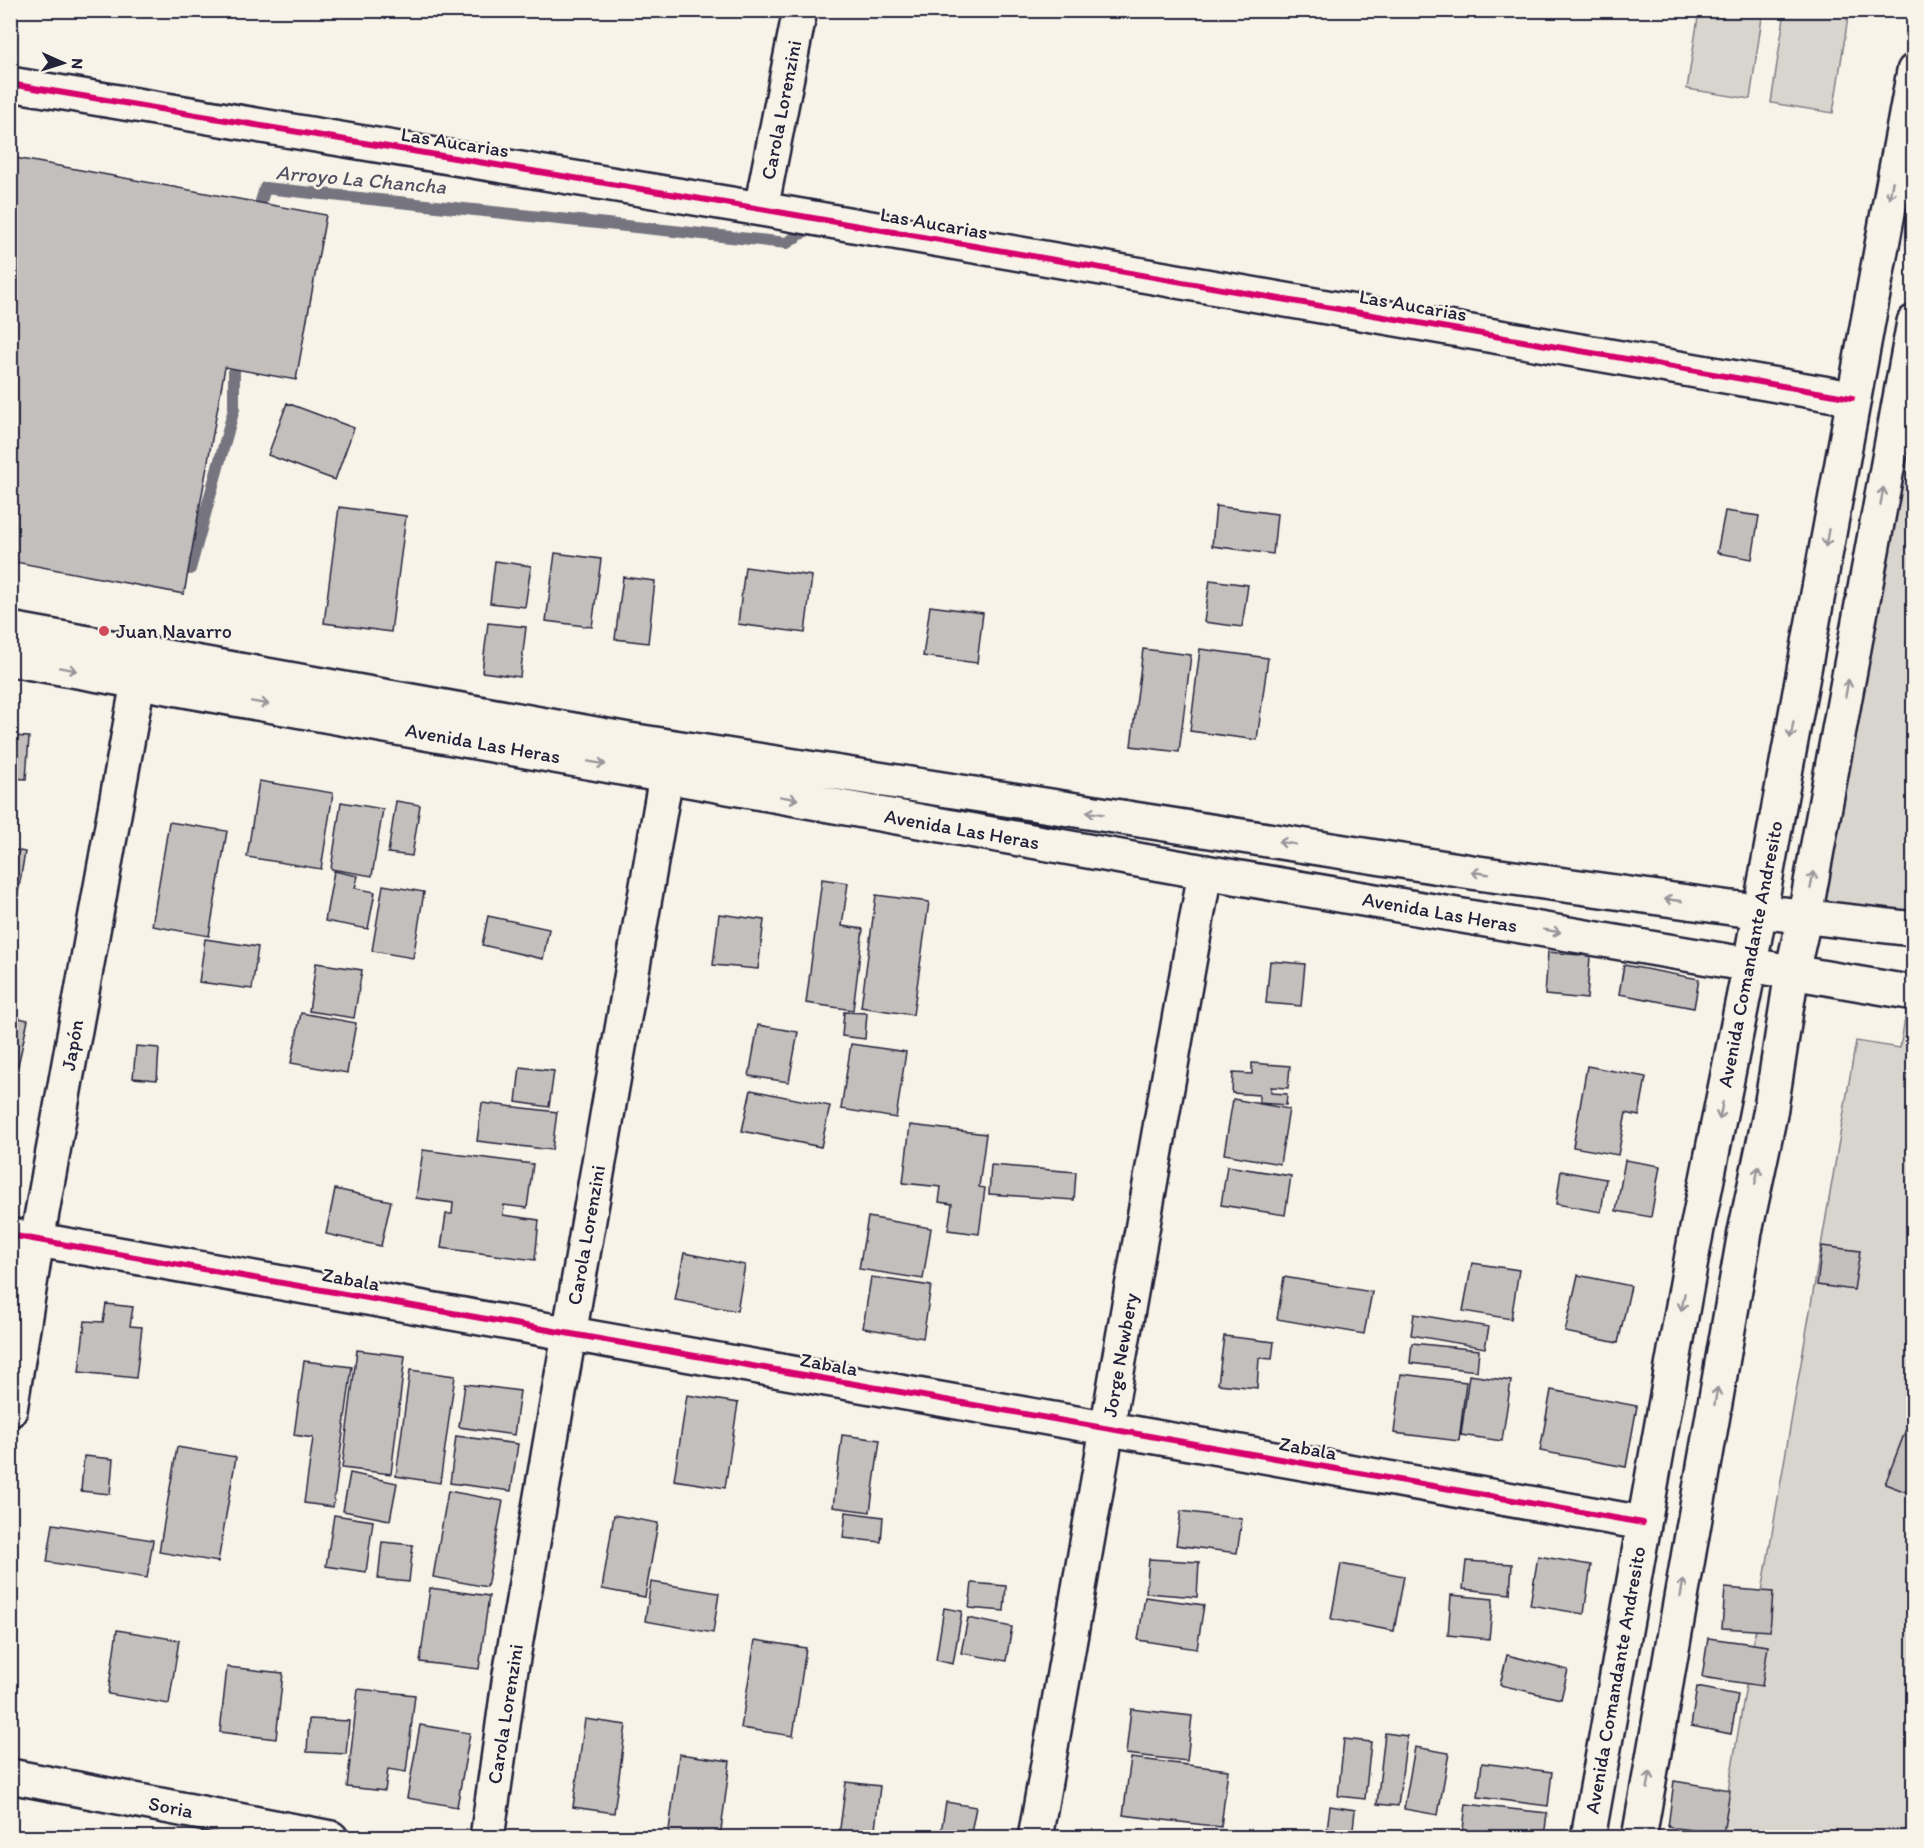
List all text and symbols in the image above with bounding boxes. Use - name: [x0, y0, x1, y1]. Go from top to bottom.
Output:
- north arrow: [33, 33, 93, 93]
- street label: Carola Lorenzini: [756, 38, 806, 182]
- text: N: [68, 58, 87, 70]
- street label: Las Aucarias: [399, 122, 511, 162]
- water label: Arroyo La Chancha: [275, 159, 448, 199]
- one-way arrow: [1885, 180, 1896, 200]
- street label: Las Aucarias: [878, 202, 990, 244]
- street label: Las Aucarias: [1357, 284, 1469, 326]
- one-way arrow: [1877, 487, 1888, 507]
- one-way arrow: [1821, 527, 1832, 547]
- place label: Juan Navarro: [116, 619, 232, 643]
- marker: Juan Navarro: [97, 624, 111, 638]
- one-way arrow: [58, 664, 77, 675]
- one-way arrow: [1842, 679, 1853, 698]
- one-way arrow: [250, 698, 269, 709]
- street label: Avenida Las Heras: [404, 718, 562, 768]
- one-way arrow: [1786, 719, 1797, 739]
- one-way arrow: [586, 758, 606, 769]
- one-way arrow: [778, 793, 798, 804]
- street label: Avenida Las Heras: [883, 804, 1041, 854]
- one-way arrow: [1085, 807, 1105, 818]
- street label: Avenida Comandante Andresito: [1712, 818, 1788, 1090]
- one-way arrow: [1278, 838, 1298, 849]
- one-way arrow: [1470, 868, 1490, 879]
- one-way arrow: [1807, 871, 1818, 890]
- street label: Avenida Las Heras: [1361, 887, 1519, 937]
- one-way arrow: [1664, 895, 1683, 906]
- one-way arrow: [1542, 926, 1562, 937]
- street label: Japón: [56, 1017, 88, 1072]
- one-way arrow: [1715, 1100, 1726, 1120]
- street label: Carola Lorenzini: [562, 1163, 610, 1307]
- one-way arrow: [1752, 1166, 1763, 1185]
- street label: Zabala: [320, 1262, 382, 1296]
- street label: Jorge Newbery: [1097, 1291, 1143, 1419]
- one-way arrow: [1677, 1291, 1688, 1311]
- street label: Zabala: [798, 1347, 860, 1381]
- one-way arrow: [1711, 1386, 1722, 1406]
- street label: Zabala: [1277, 1431, 1339, 1465]
- street label: Avenida Comandante Andresito: [1580, 1544, 1650, 1816]
- one-way arrow: [1677, 1578, 1688, 1598]
- street label: Carola Lorenzini: [482, 1642, 528, 1786]
- one-way arrow: [1644, 1771, 1655, 1790]
- street label: Soria: [147, 1791, 196, 1823]

